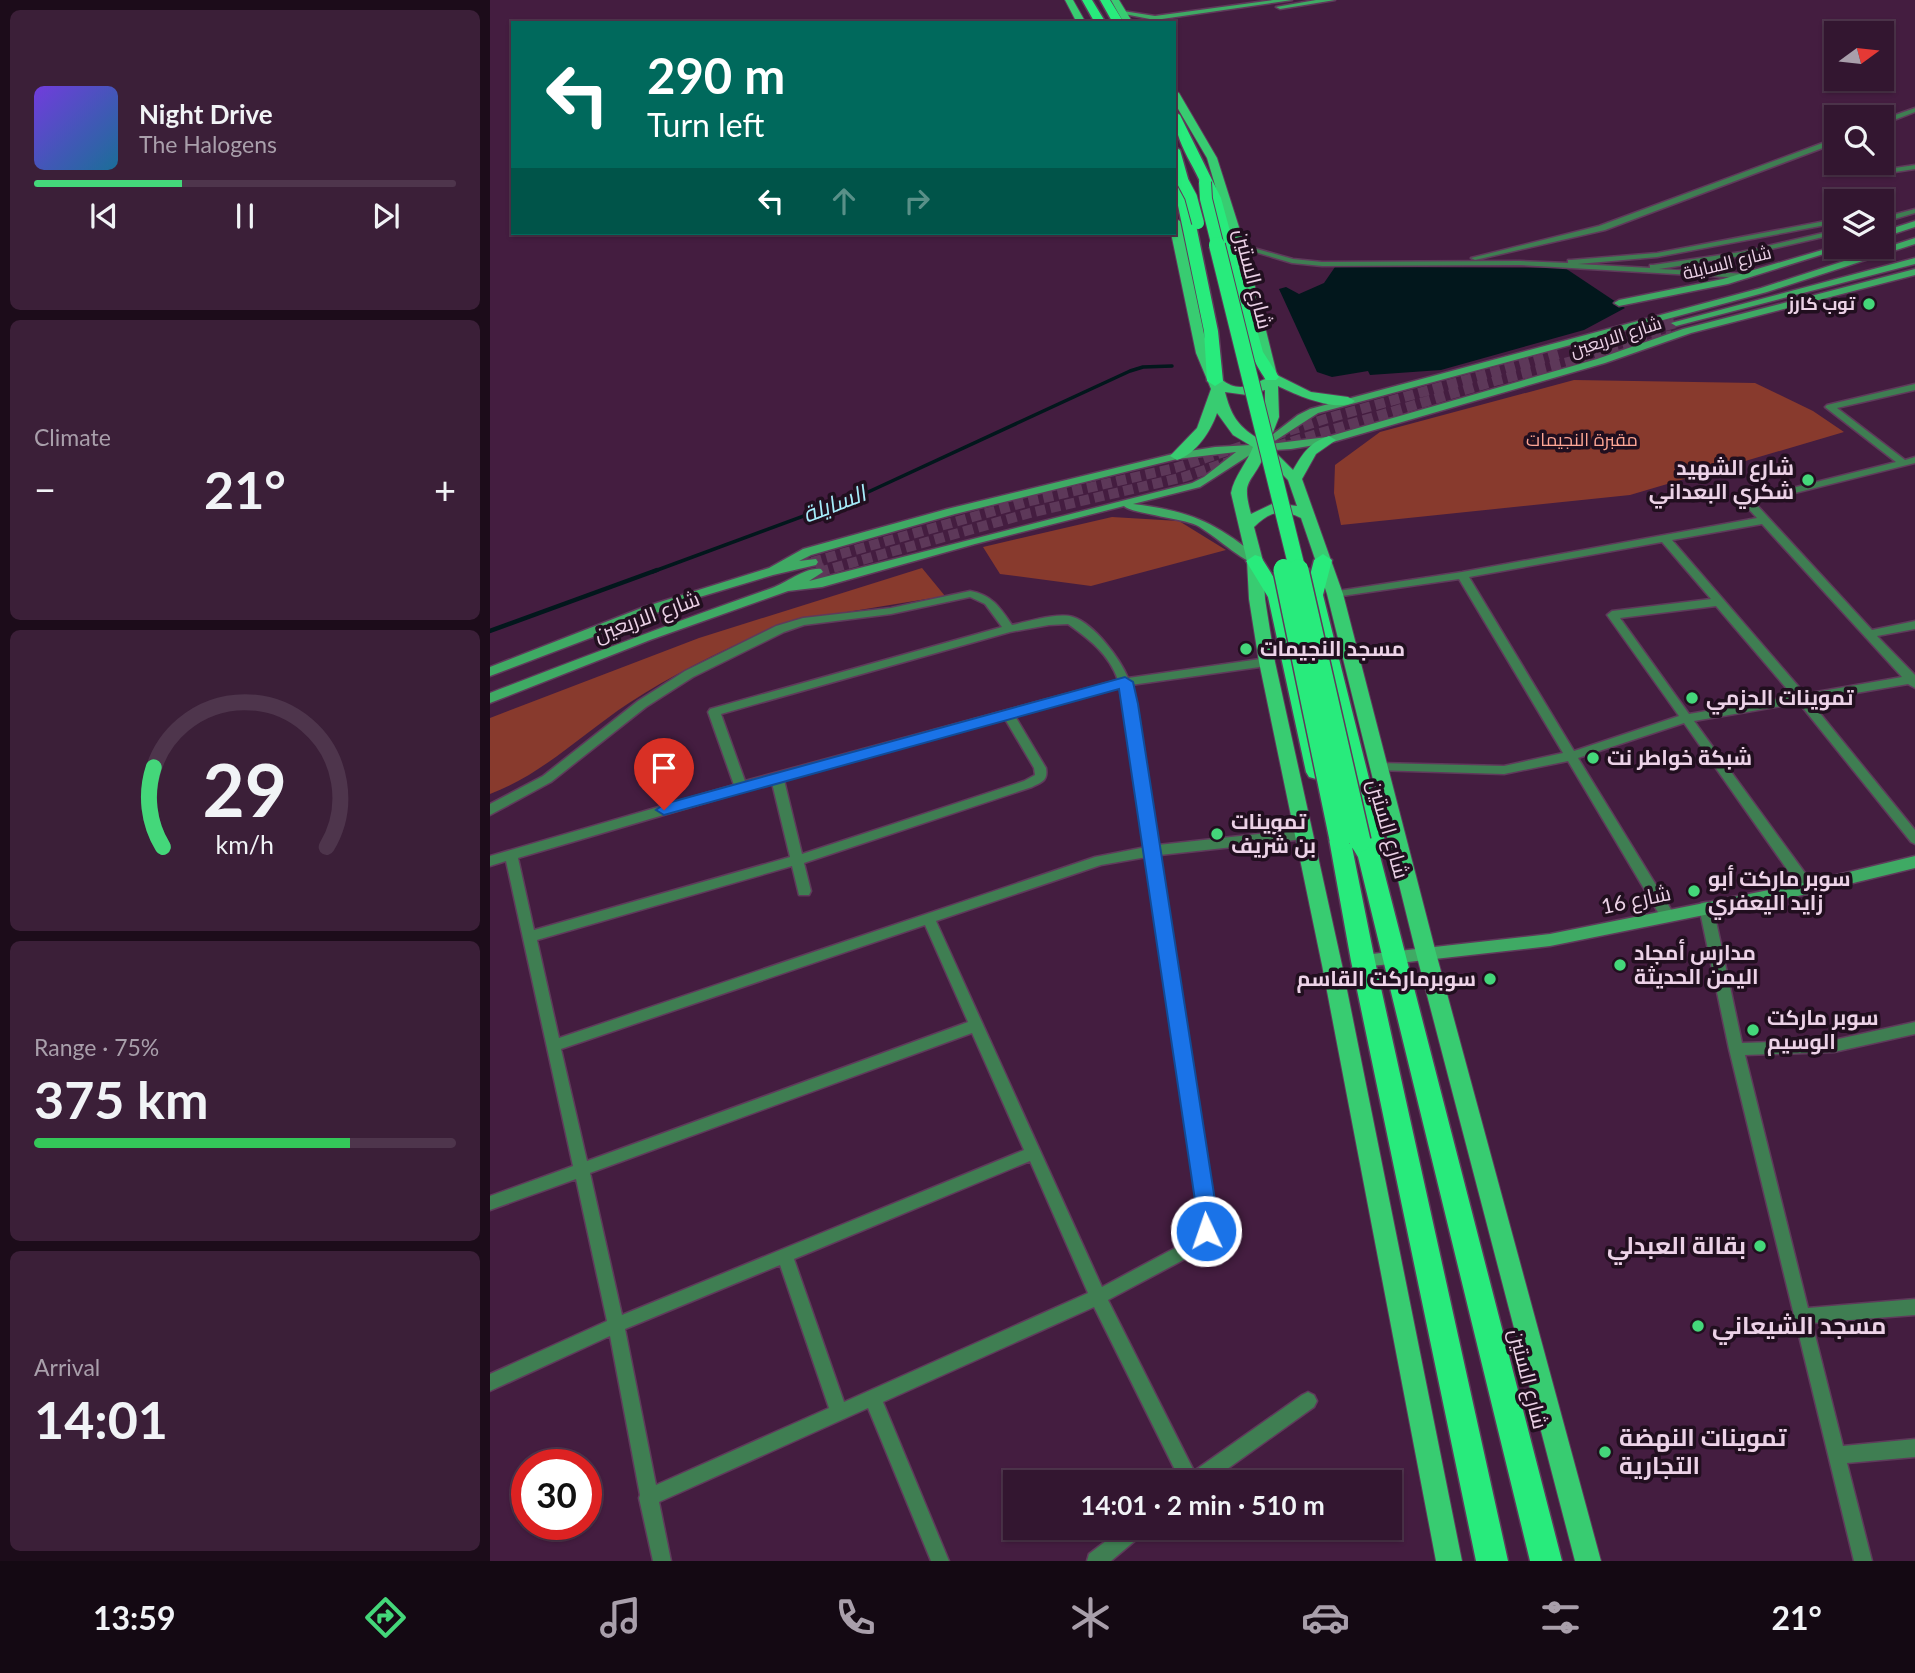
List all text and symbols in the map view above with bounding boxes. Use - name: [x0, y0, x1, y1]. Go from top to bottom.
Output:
- north arrow: [1824, 21, 1894, 91]
- map controls: [1824, 21, 1894, 259]
- text: 290 m: [647, 46, 785, 104]
- icon: left: [532, 49, 623, 140]
- text: Night Drive: [139, 98, 273, 130]
- text: Turn left: [647, 105, 764, 144]
- button: search: [1824, 105, 1894, 175]
- text: The Halogens: [139, 130, 277, 158]
- icon: left: [752, 182, 790, 220]
- icon: ahead: [825, 182, 863, 220]
- icon: right: [898, 182, 936, 220]
- button: layers: [1824, 189, 1894, 259]
- icon: previous: [85, 197, 123, 235]
- icon: pause: [226, 197, 264, 235]
- icon: next: [367, 197, 405, 235]
- street label: شارع الستين: [1227, 226, 1279, 332]
- street label: شارع السايلة: [1680, 240, 1774, 286]
- place label: توب كارز: [1787, 292, 1855, 315]
- marker: توب كارز: [1861, 296, 1877, 312]
- street label: شارع الاربعين: [1567, 311, 1665, 363]
- text: Climate: [34, 423, 111, 451]
- park label: مقبرة النجيمات: [1526, 428, 1638, 451]
- place label: شارع الشهيد شكري البعداني: [1649, 454, 1794, 509]
- text: 21°: [204, 458, 286, 520]
- text: −: [34, 466, 56, 512]
- text: +: [434, 466, 456, 512]
- marker: شارع الشهيد شكري البعداني: [1800, 472, 1816, 488]
- water label: السايلة: [798, 477, 872, 528]
- street label: شارع الاربعين: [590, 585, 704, 649]
- place label: مسجد النجيمات: [1260, 635, 1405, 661]
- marker: مسجد النجيمات: [1238, 641, 1254, 657]
- place label: تموينات الحزمي: [1706, 684, 1855, 715]
- marker: تموينات الحزمي: [1684, 690, 1700, 706]
- pin: [634, 738, 694, 810]
- place label: شبكة خواطر نت: [1607, 744, 1752, 771]
- text: 29: [203, 745, 287, 833]
- icon: arrive: [645, 749, 683, 787]
- marker: شبكة خواطر نت: [1585, 750, 1601, 766]
- street label: شارع الستين: [1360, 776, 1416, 882]
- place label: تموينات بن شريف: [1231, 808, 1316, 858]
- marker: تموينات بن شريف: [1209, 826, 1225, 842]
- text: km/h: [216, 828, 274, 858]
- place label: سوبر ماركت أبو زايد اليعفري: [1708, 865, 1851, 920]
- street label: شارع 16: [1599, 879, 1673, 921]
- marker: سوبر ماركت أبو زايد اليعفري: [1686, 883, 1702, 899]
- place label: مدارس أمجاد اليمن الحديثة: [1634, 939, 1759, 989]
- marker: مدارس أمجاد اليمن الحديثة: [1612, 957, 1628, 973]
- place label: سوبرمارکت القاسم: [1296, 965, 1476, 993]
- marker: سوبرمارکت القاسم: [1482, 971, 1498, 987]
- place label: سوبر ماركت الوسيم: [1767, 1004, 1878, 1056]
- marker: سوبر ماركت الوسيم: [1745, 1022, 1761, 1038]
- text: Range · 75%: [34, 1033, 159, 1061]
- text: 375 km: [34, 1068, 208, 1130]
- position arrow: [1169, 1194, 1243, 1268]
- place label: بقالة العبدلي: [1607, 1230, 1746, 1265]
- marker: بقالة العبدلي: [1752, 1238, 1768, 1254]
- place label: مسجد الشيعاني: [1712, 1310, 1886, 1345]
- marker: مسجد الشيعاني: [1690, 1318, 1706, 1334]
- street label: شارع الستين: [1502, 1326, 1554, 1432]
- text: Arrival: [34, 1353, 100, 1381]
- text: 14:01: [34, 1388, 168, 1450]
- place label: تموينات النهضة التجارية: [1619, 1422, 1787, 1480]
- marker: تموينات النهضة التجارية: [1597, 1444, 1613, 1460]
- speed limit sign: 30: [511, 1449, 602, 1540]
- text: 14:01 · 2 min · 510 m: [1080, 1489, 1325, 1521]
- icon: directions: [361, 1593, 410, 1642]
- icon: music: [596, 1593, 645, 1642]
- icon: phone: [831, 1593, 880, 1642]
- icon: climate: [1066, 1593, 1115, 1642]
- icon: car: [1301, 1593, 1350, 1642]
- icon: filters: [1536, 1593, 1585, 1642]
- text: 13:59: [93, 1598, 175, 1637]
- text: 21°: [1771, 1598, 1822, 1637]

